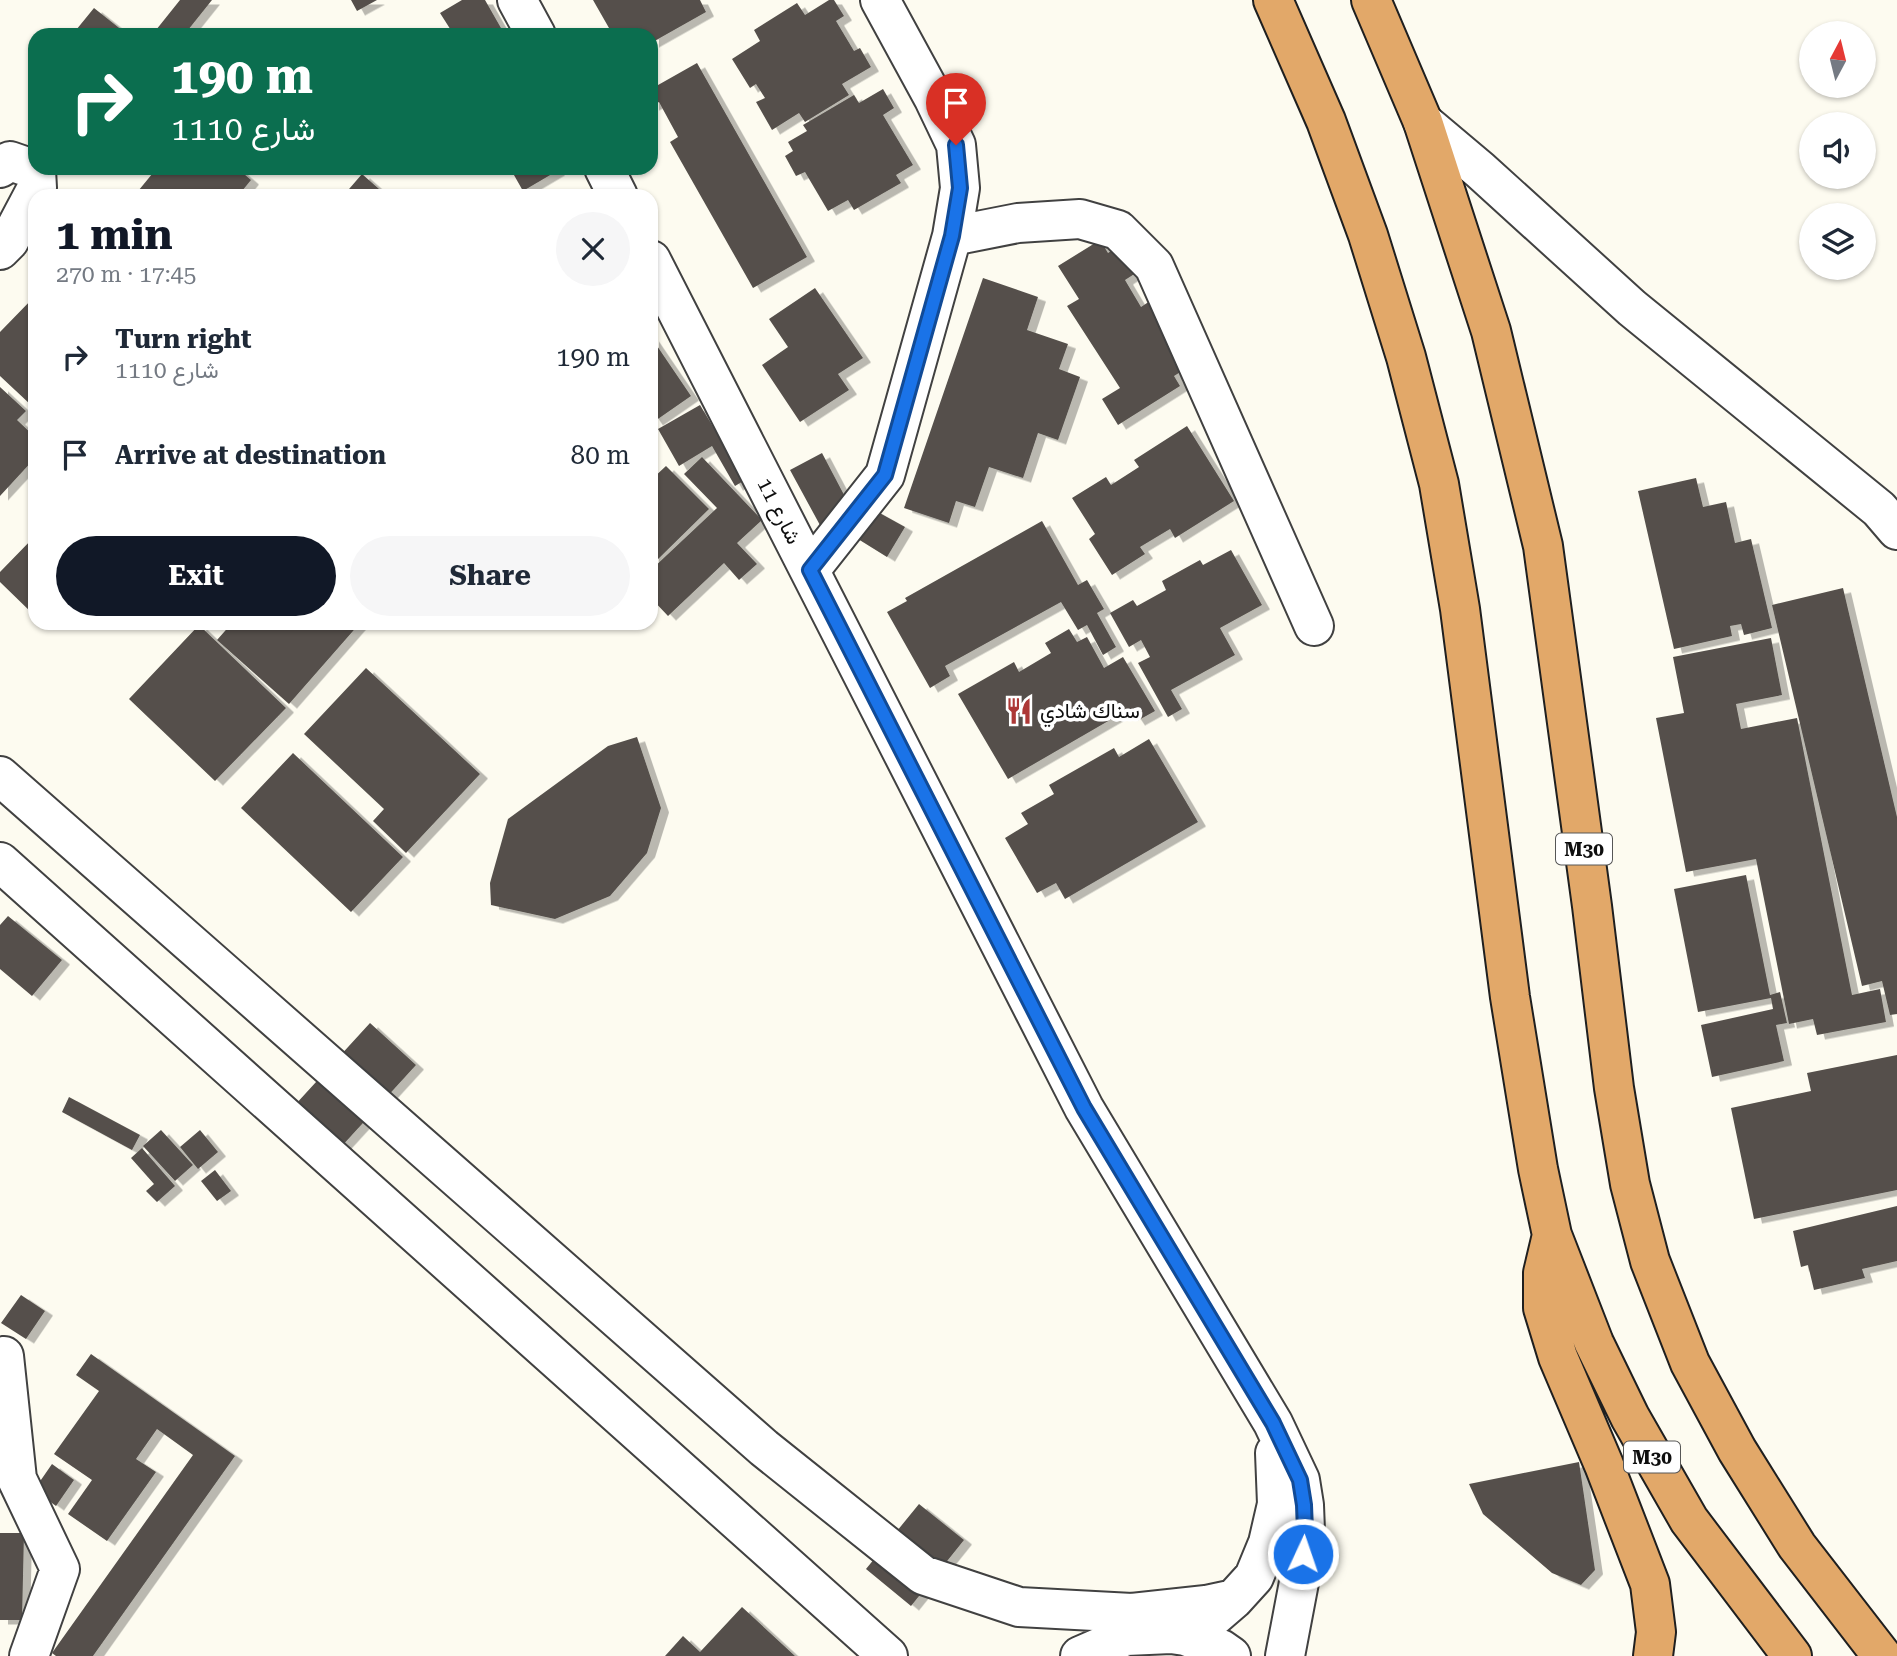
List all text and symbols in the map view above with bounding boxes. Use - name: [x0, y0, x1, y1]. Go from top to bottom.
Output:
- north arrow: [1799, 21, 1876, 98]
- map controls: [1799, 21, 1876, 280]
- text: 190 m: [171, 48, 313, 105]
- icon: right: [56, 56, 147, 147]
- pin: [926, 73, 986, 145]
- icon: arrive: [937, 84, 975, 122]
- text: شارع 1110: [171, 110, 315, 148]
- button: sound: [1799, 112, 1876, 189]
- button: layers: [1799, 203, 1876, 280]
- text: 1 min: [56, 210, 173, 259]
- button: close: [556, 212, 630, 286]
- text: 270 m · 17:45: [56, 261, 196, 288]
- text: Turn right: [115, 324, 251, 354]
- icon: right: [56, 338, 94, 376]
- text: 190 m: [556, 342, 630, 372]
- text: شارع 1110: [115, 357, 219, 384]
- icon: arrive: [56, 436, 94, 474]
- text: Arrive at destination: [115, 440, 386, 470]
- text: 80 m: [571, 440, 630, 470]
- street label: شارع 11: [750, 474, 806, 549]
- button: Exit: [56, 536, 336, 616]
- button: Share: [350, 536, 630, 616]
- restaurant icon: سناك شادي: [1004, 696, 1034, 726]
- place label: سناك شادي: [1040, 699, 1140, 728]
- road number: M30: [1556, 834, 1612, 864]
- road number: M30: [1624, 1442, 1680, 1472]
- position arrow: [1266, 1517, 1340, 1591]

